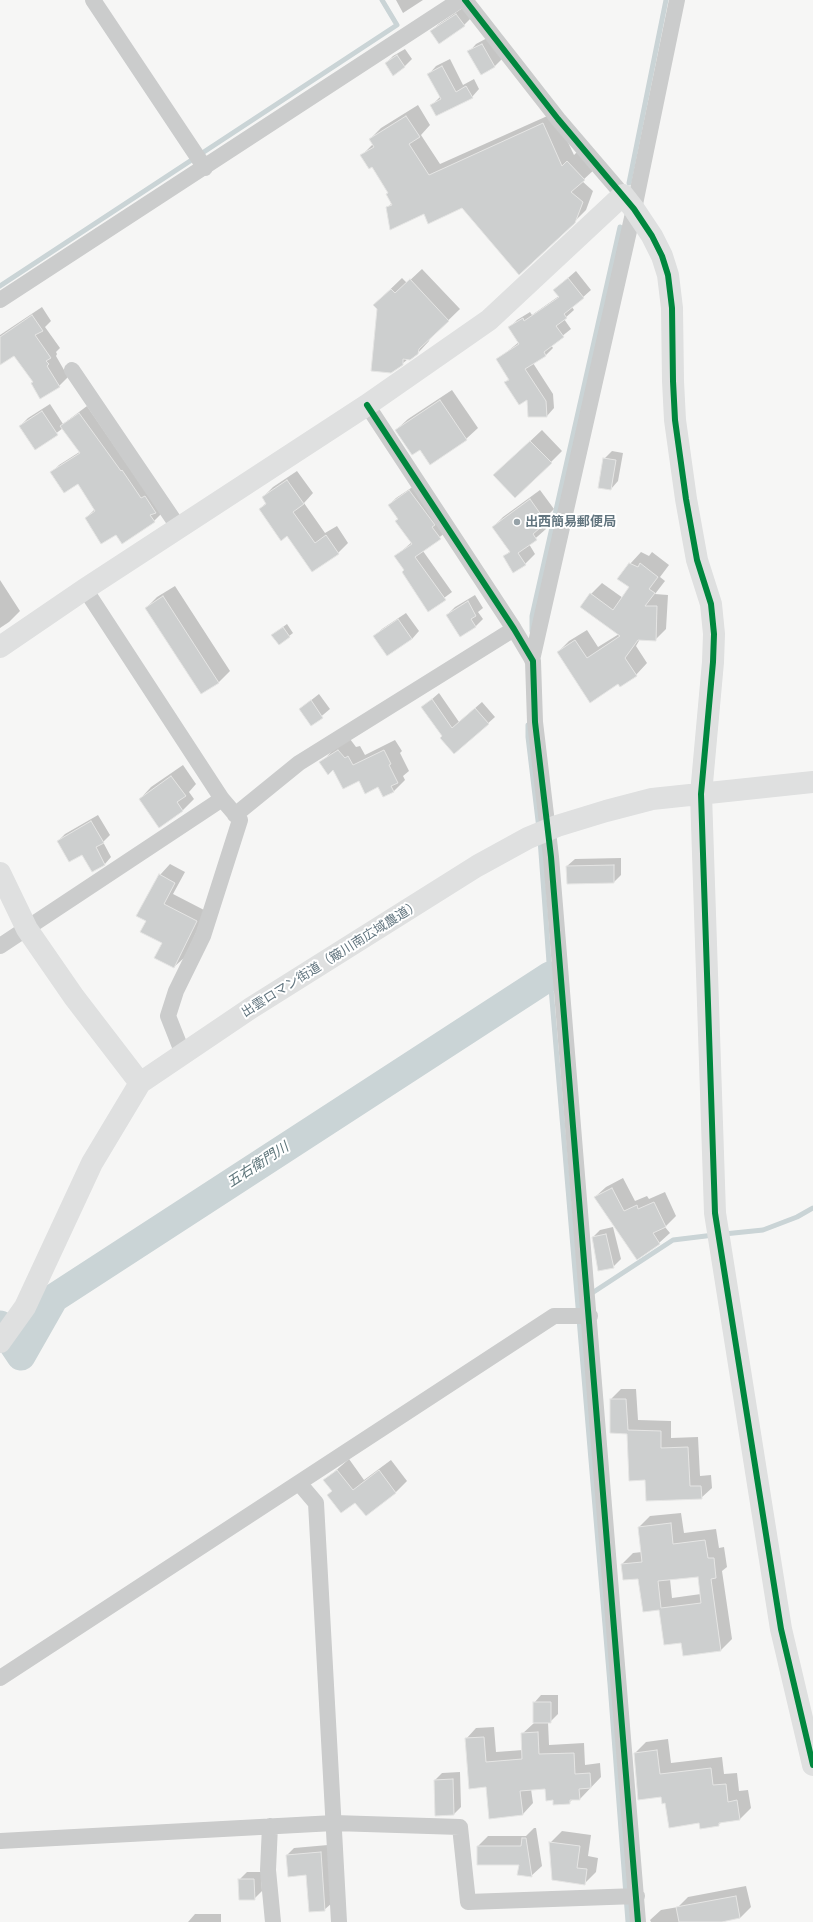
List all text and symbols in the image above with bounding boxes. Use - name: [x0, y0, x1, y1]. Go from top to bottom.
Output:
- place label: 出西簡易郵便局: [525, 514, 616, 530]
- marker: 出西簡易郵便局: [512, 517, 522, 527]
- street label: 出雲ロマン街道（簸川南広域農道）: [239, 897, 423, 1021]
- water label: 五右衛門川: [224, 1139, 292, 1191]

